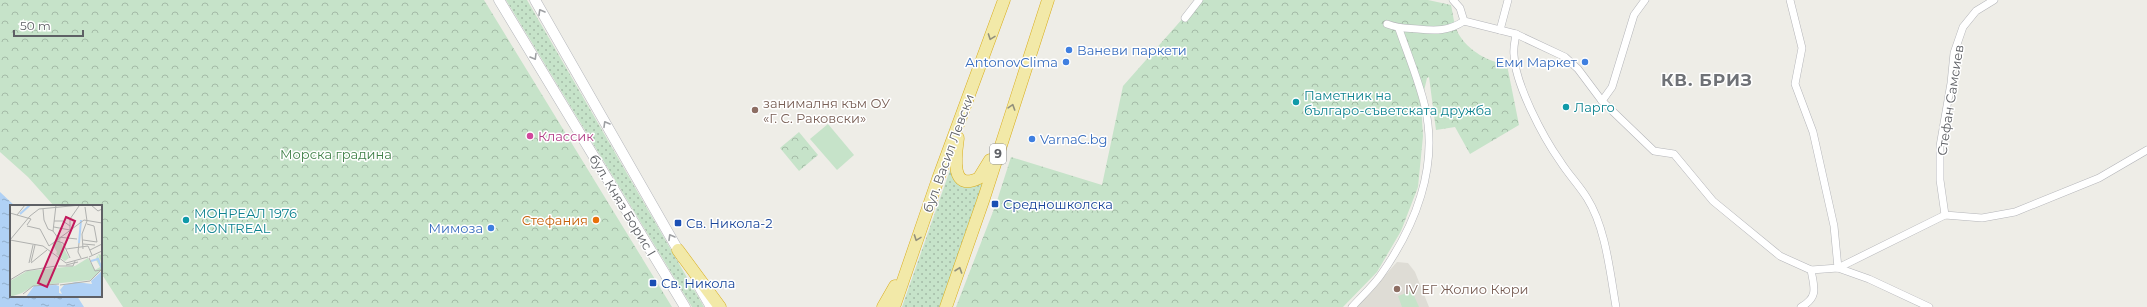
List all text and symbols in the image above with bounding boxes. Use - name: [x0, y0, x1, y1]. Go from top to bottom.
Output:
- one-way arrow: [539, 8, 546, 16]
- scale bar: [14, 12, 83, 38]
- text: 50 m: [20, 18, 51, 33]
- one-way arrow: [987, 33, 996, 40]
- place label: Ваневи паркети: [1077, 42, 1187, 58]
- street label: Стефан Самсиев: [1933, 43, 1967, 157]
- marker: Ваневи паркети: [1064, 45, 1074, 55]
- one-way arrow: [529, 53, 536, 60]
- place label: AntonovClima: [965, 54, 1058, 70]
- place label: Еми Маркет: [1496, 54, 1578, 70]
- marker: AntonovClima: [1061, 57, 1071, 67]
- marker: Еми Маркет: [1580, 57, 1590, 67]
- district label: КВ. БРИЗ: [1661, 70, 1753, 90]
- place label: Паметник на българо-съветската дружба: [1304, 87, 1492, 118]
- street label: бул. Васил Левски: [919, 92, 977, 214]
- place label: занималня към ОУ «Г. С. Раковски»: [763, 95, 890, 126]
- marker: Паметник на българо-съветската дружба: [1291, 97, 1301, 107]
- place label: Ларго: [1574, 99, 1615, 115]
- marker: Ларго: [1561, 102, 1571, 112]
- one-way arrow: [1008, 104, 1016, 111]
- marker: занималня към ОУ «Г. С. Раковски»: [750, 105, 760, 115]
- one-way arrow: [603, 121, 610, 128]
- place label: Классик: [538, 128, 594, 144]
- marker: Классик: [525, 131, 535, 141]
- place label: VarnaC.bg: [1040, 131, 1107, 147]
- marker: VarnaC.bg: [1027, 134, 1037, 144]
- road number: 9: [990, 144, 1006, 164]
- park label: Морска градина: [280, 146, 392, 162]
- street label: бул. Княз Борис I: [586, 151, 660, 259]
- place label: Средношколска: [1003, 196, 1113, 212]
- marker: Средношколска: [990, 199, 1000, 209]
- inset map: [10, 205, 102, 297]
- place label: МОНРЕАЛ 1976 MONTREAL: [194, 205, 297, 236]
- place label: Стефания: [522, 212, 588, 228]
- marker: МОНРЕАЛ 1976 MONTREAL: [181, 215, 191, 225]
- marker: Стефания: [591, 215, 601, 225]
- place label: Св. Никола-2: [686, 215, 773, 231]
- marker: Св. Никола-2: [673, 218, 683, 228]
- place label: Мимоза: [428, 220, 483, 236]
- marker: Мимоза: [486, 223, 496, 233]
- one-way arrow: [668, 234, 675, 241]
- one-way arrow: [913, 234, 922, 241]
- one-way arrow: [954, 267, 962, 274]
- place label: Св. Никола: [661, 275, 735, 291]
- marker: Св. Никола: [648, 278, 658, 288]
- place label: IV ЕГ Жолио Кюри: [1405, 281, 1529, 297]
- marker: IV ЕГ Жолио Кюри: [1392, 284, 1402, 294]

